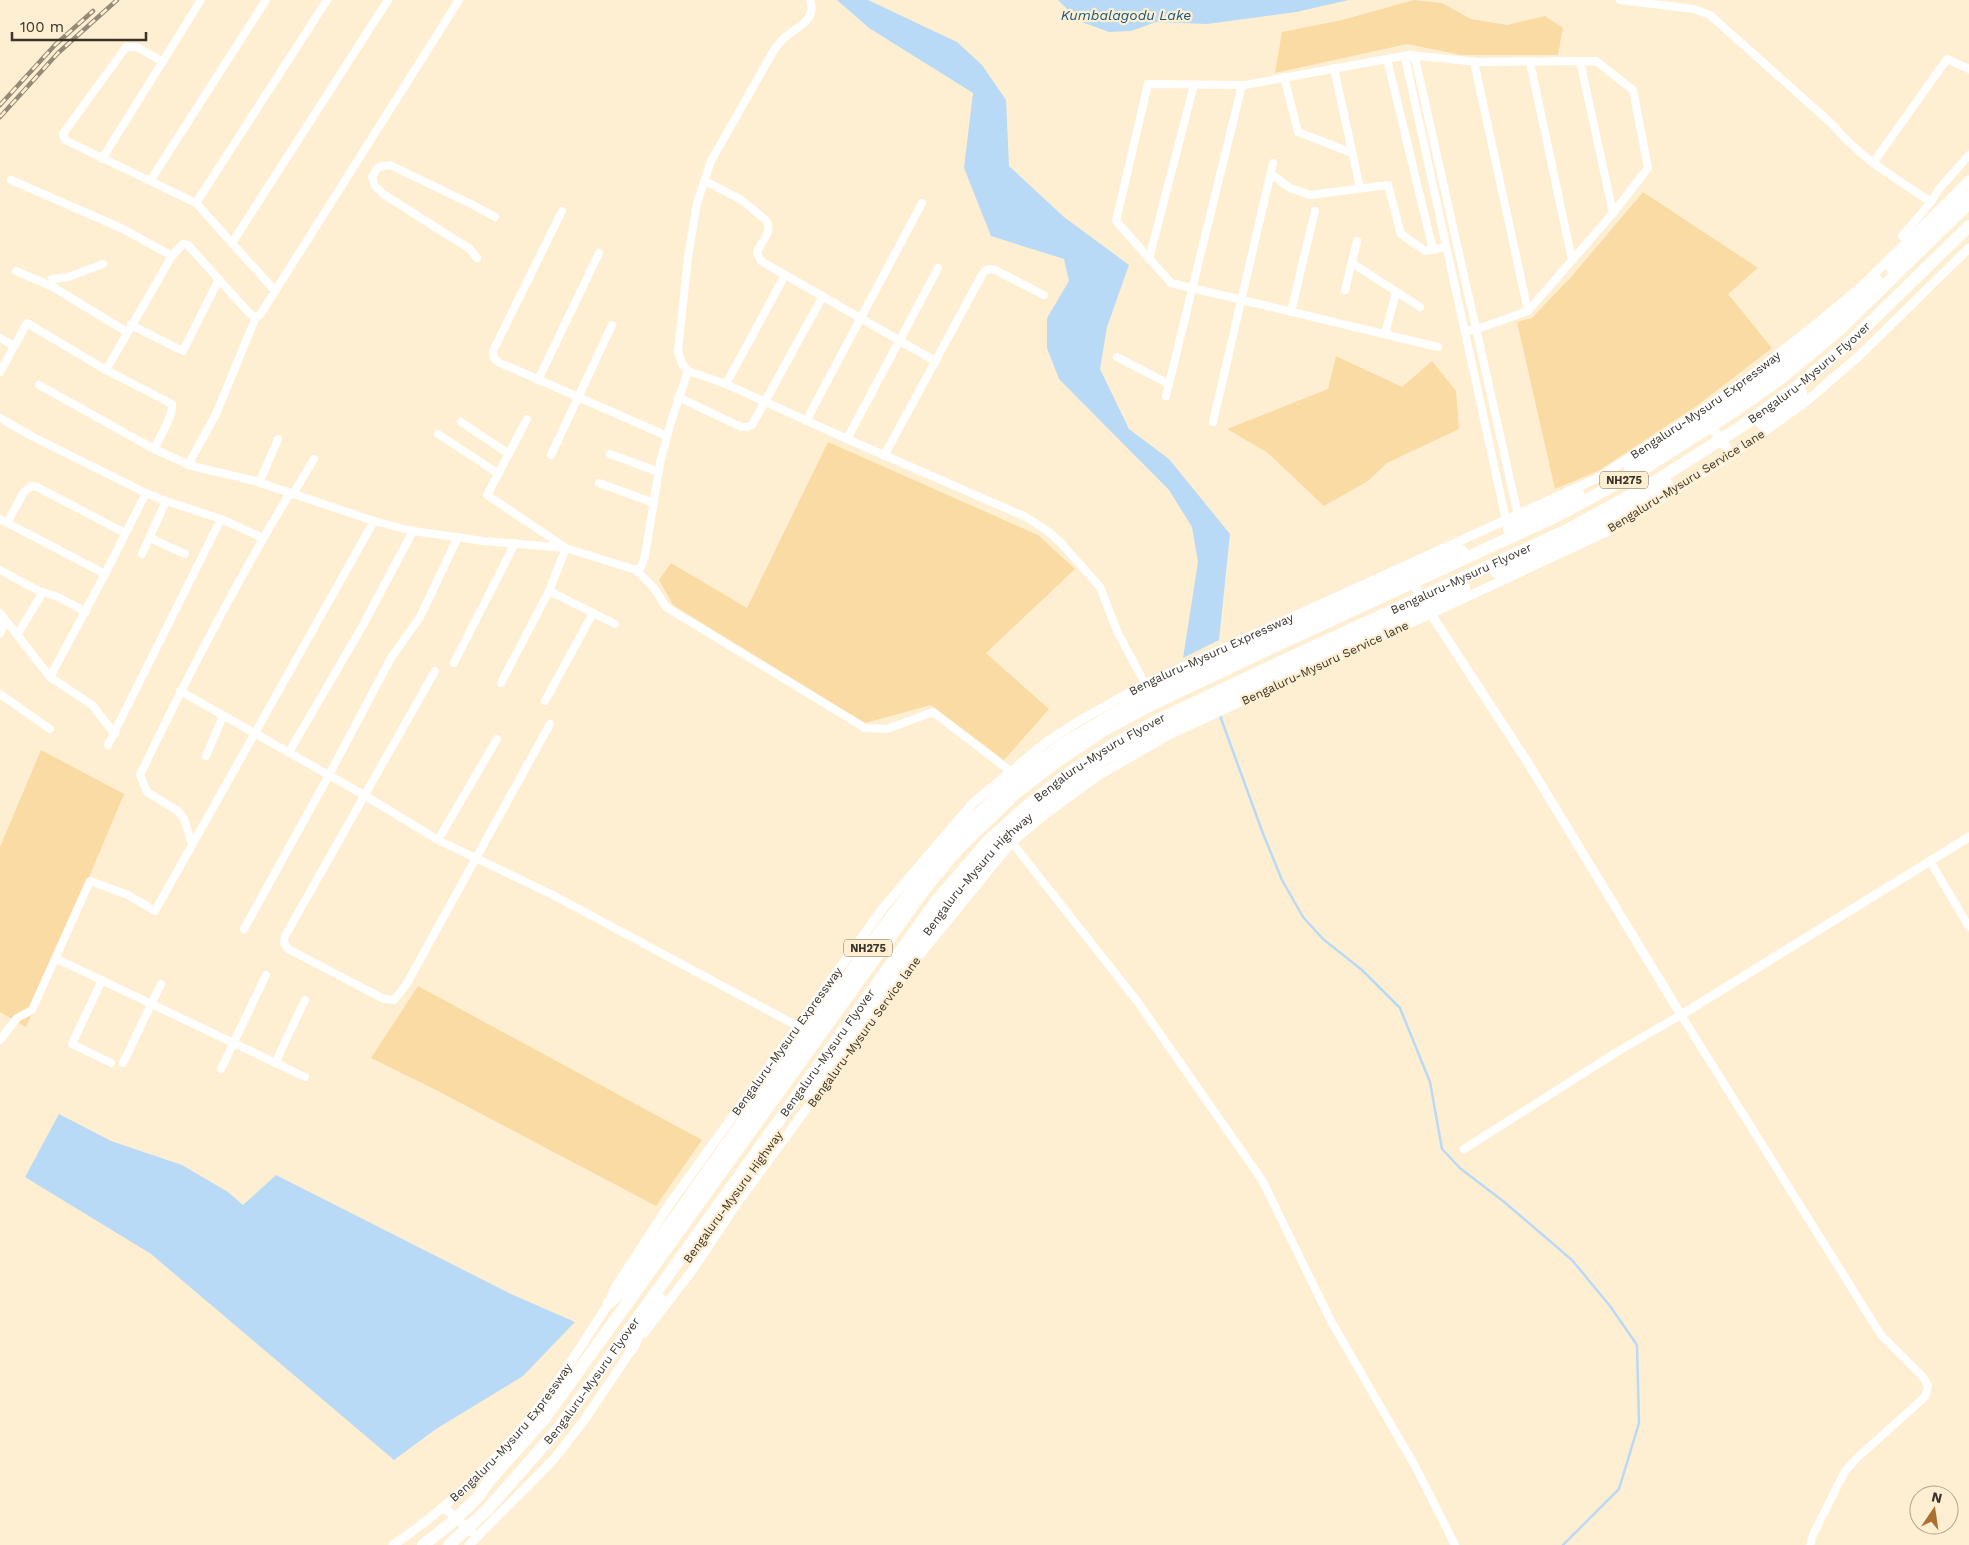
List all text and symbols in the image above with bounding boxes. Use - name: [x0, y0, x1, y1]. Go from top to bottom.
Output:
- water label: Kumbalagodu Lake: [1061, 7, 1191, 23]
- scale bar: [12, 10, 146, 42]
- text: 100 m: [20, 18, 64, 36]
- street label: Bengaluru-Mysuru Flyover: [1745, 319, 1873, 427]
- street label: Bengaluru-Mysuru Expressway: [1628, 348, 1784, 462]
- street label: Bengaluru-Mysuru Service lane: [1605, 427, 1767, 535]
- road number: NH275: [1600, 472, 1648, 488]
- street label: Bengaluru-Mysuru Flyover: [1388, 540, 1534, 617]
- street label: Bengaluru-Mysuru Expressway: [1127, 610, 1296, 699]
- street label: Bengaluru-Mysuru Service lane: [1239, 618, 1411, 708]
- street label: Bengaluru-Mysuru Flyover: [1031, 710, 1168, 805]
- street label: Bengaluru-Mysuru Highway: [920, 809, 1036, 939]
- road number: NH275: [844, 940, 892, 956]
- street label: Bengaluru-Mysuru Service lane: [805, 954, 923, 1110]
- street label: Bengaluru-Mysuru Expressway: [729, 964, 846, 1118]
- street label: Bengaluru-Mysuru Flyover: [777, 986, 878, 1119]
- street label: Bengaluru-Mysuru Highway: [680, 1128, 786, 1266]
- street label: Bengaluru-Mysuru Flyover: [541, 1315, 643, 1447]
- street label: Bengaluru-Mysuru Expressway: [447, 1360, 575, 1505]
- north arrow: [1909, 1485, 1959, 1535]
- text: N: [1930, 1488, 1944, 1506]

